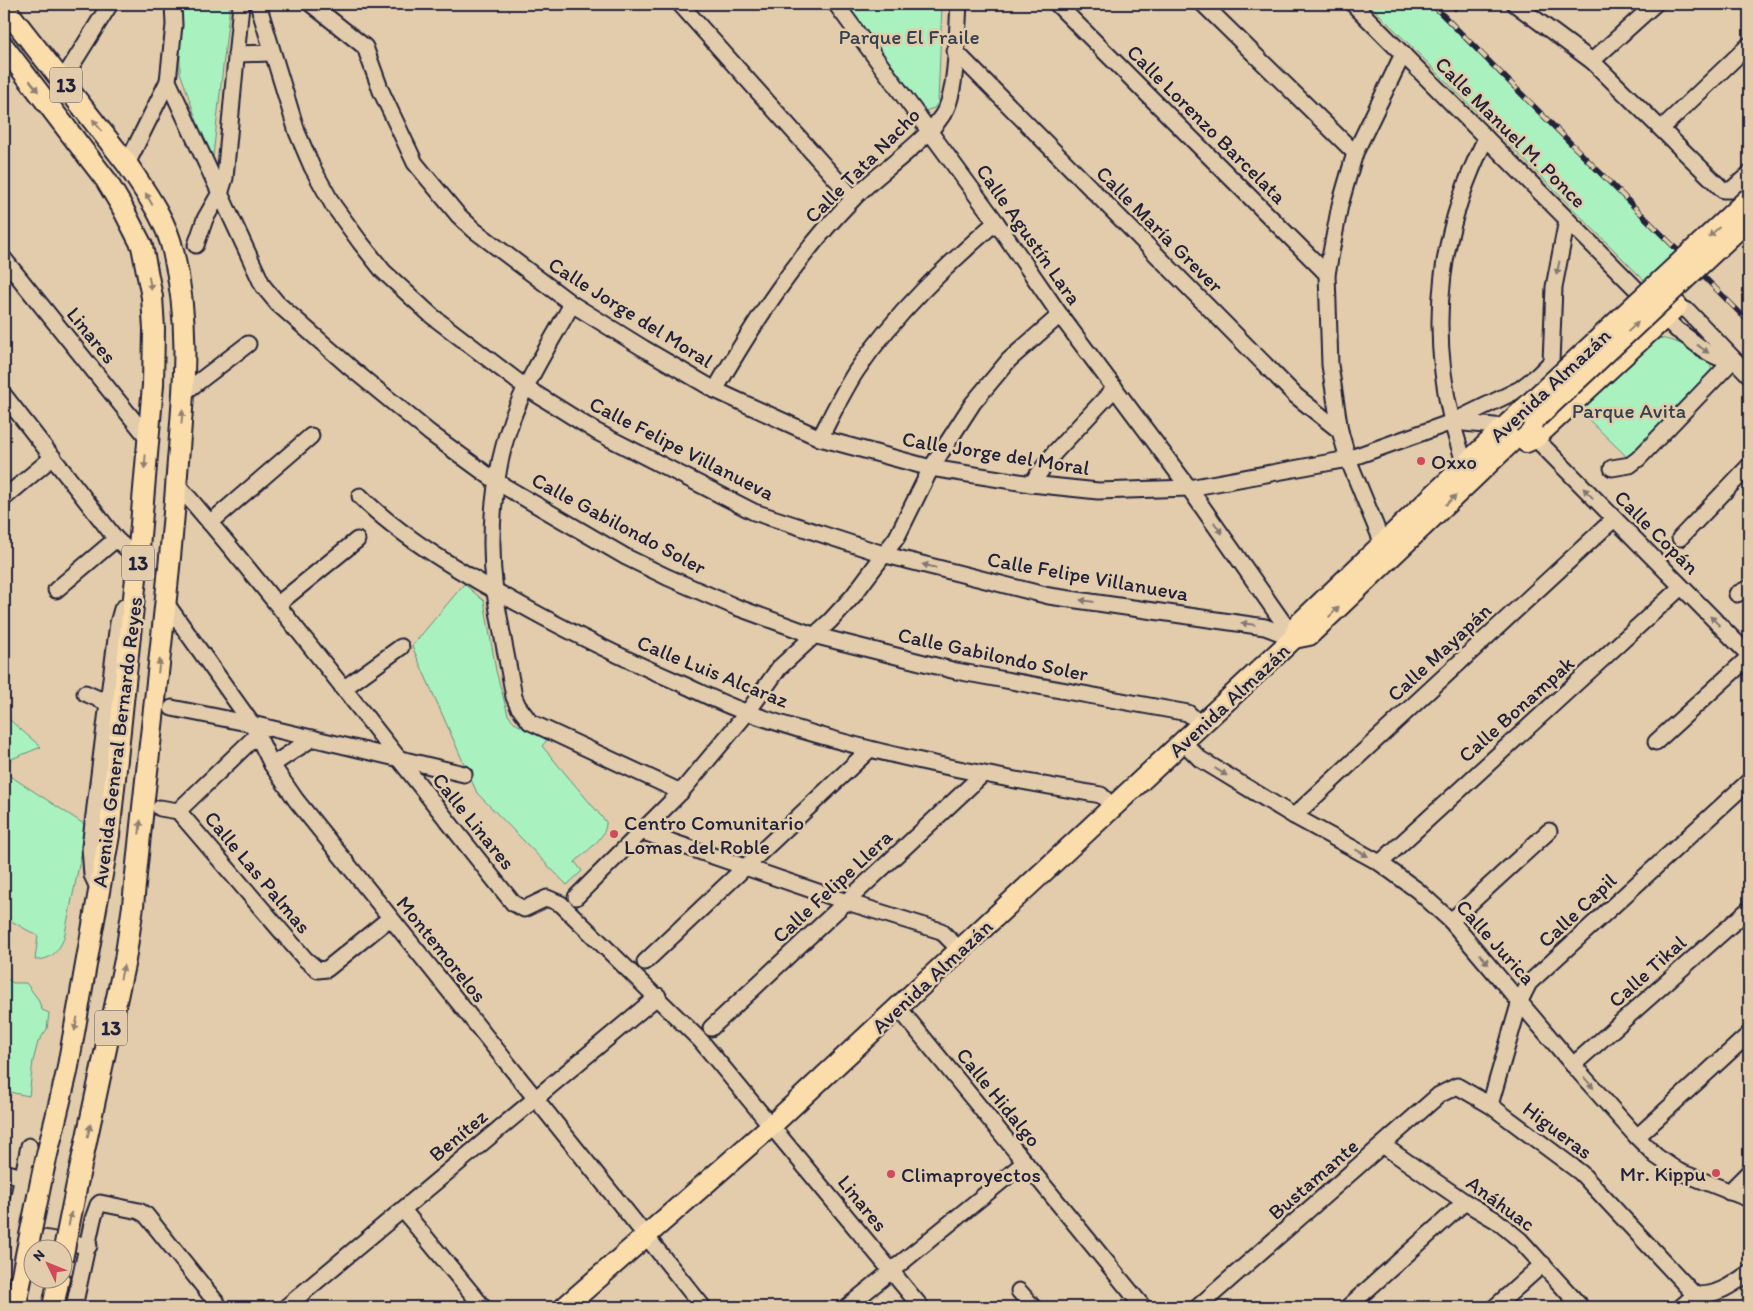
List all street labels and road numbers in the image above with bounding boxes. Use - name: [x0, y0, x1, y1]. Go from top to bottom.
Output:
- street label: Calle Lorenzo Barcelata: [1122, 39, 1292, 209]
- street label: Calle Manuel M. Ponce: [1430, 51, 1592, 213]
- road number: 13: [50, 68, 82, 102]
- street label: Calle Tata Nacho: [799, 102, 925, 228]
- street label: Calle Agustín Lara: [971, 159, 1087, 309]
- street label: Calle María Grever: [1091, 160, 1229, 298]
- street label: Calle Jorge del Moral: [544, 251, 718, 373]
- street label: Linares: [62, 302, 122, 368]
- street label: Avenida Almazán: [1484, 322, 1616, 447]
- street label: Calle Felipe Villanueva: [586, 391, 779, 505]
- street label: Calle Jorge del Moral: [900, 426, 1092, 480]
- street label: Calle Gabilondo Soler: [528, 466, 710, 580]
- street label: Calle Copán: [1610, 485, 1705, 580]
- road number: 13: [122, 546, 154, 580]
- street label: Calle Felipe Villanueva: [985, 546, 1191, 606]
- street label: Avenida General Bernardo Reyes: [87, 595, 147, 889]
- street label: Calle Mayapán: [1382, 598, 1496, 706]
- street label: Calle Gabilondo Soler: [896, 622, 1090, 686]
- street label: Calle Luis Alcaraz: [634, 629, 793, 713]
- street label: Avenida Almazán: [1163, 637, 1295, 762]
- street label: Calle Bonampak: [1453, 650, 1579, 767]
- street label: Calle Linares: [427, 767, 521, 875]
- street label: Calle Las Palmas: [199, 806, 317, 938]
- street label: Calle Felipe Llera: [767, 824, 897, 948]
- street label: Calle Capil: [1533, 867, 1621, 953]
- street label: Montemorelos: [391, 891, 493, 1007]
- street label: Calle Jurica: [1451, 894, 1541, 990]
- street label: Avenida Almazán: [866, 913, 998, 1038]
- street label: Calle Tikal: [1603, 930, 1691, 1012]
- road number: 13: [95, 1010, 127, 1046]
- street label: Calle Hidalgo: [951, 1042, 1047, 1152]
- street label: Higueras: [1518, 1096, 1598, 1164]
- street label: Benítez: [424, 1103, 492, 1167]
- street label: Bustamante: [1263, 1133, 1363, 1225]
- street label: Linares: [833, 1170, 893, 1236]
- street label: Anáhuac: [1462, 1170, 1540, 1236]

